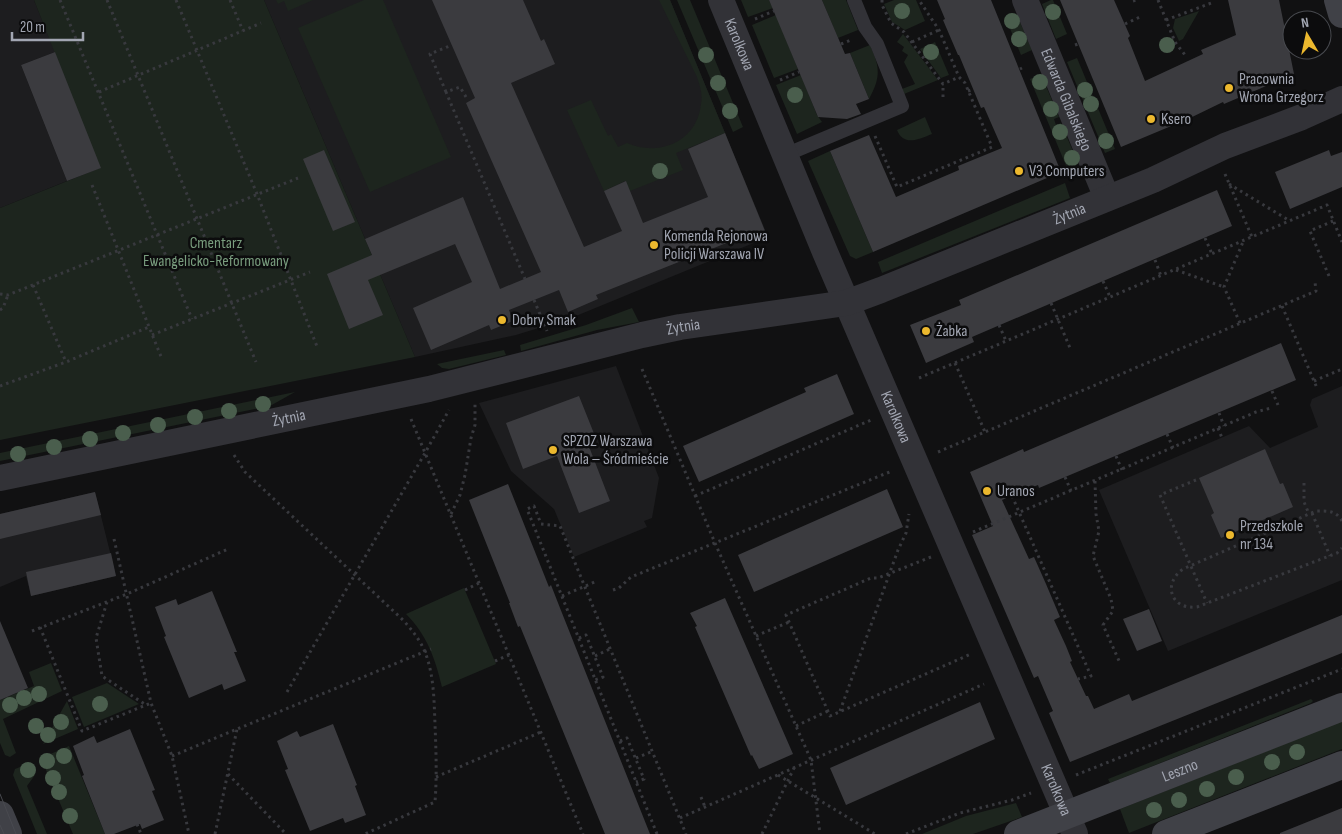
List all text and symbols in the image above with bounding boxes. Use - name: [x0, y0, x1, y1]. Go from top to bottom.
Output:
- scale bar: [12, 10, 84, 42]
- north arrow: [1282, 10, 1332, 60]
- text: N: [1300, 14, 1310, 32]
- street label: Karolkowa: [720, 15, 759, 73]
- text: 20 m: [20, 18, 45, 37]
- street label: Edwarda Gibalskiego: [1037, 46, 1096, 154]
- place label: Pracownia Wrona Grzegorz: [1239, 70, 1324, 107]
- marker: Pracownia Wrona Grzegorz: [1223, 82, 1235, 94]
- place label: Ksero: [1161, 110, 1191, 129]
- marker: Ksero: [1145, 113, 1157, 125]
- place label: V3 Computers: [1029, 162, 1105, 181]
- marker: V3 Computers: [1013, 165, 1025, 177]
- street label: Żytnia: [1050, 199, 1089, 229]
- place label: Komenda Rejonowa Policji Warszawa IV: [664, 227, 768, 264]
- park label: Cmentarz Ewangelicko-Reformowany: [143, 234, 289, 271]
- marker: Komenda Rejonowa Policji Warszawa IV: [648, 239, 660, 251]
- place label: Dobry Smak: [512, 311, 576, 330]
- marker: Dobry Smak: [496, 314, 508, 326]
- street label: Żytnia: [665, 315, 701, 339]
- place label: Żabka: [936, 322, 968, 341]
- marker: Żabka: [920, 325, 932, 337]
- street label: Karolkowa: [876, 388, 915, 446]
- street label: Żytnia: [270, 405, 307, 431]
- place label: SPZOZ Warszawa Wola – Śródmieście: [563, 432, 669, 469]
- marker: SPZOZ Warszawa Wola – Śródmieście: [547, 444, 559, 456]
- place label: Uranos: [997, 482, 1035, 501]
- marker: Uranos: [981, 485, 993, 497]
- place label: Przedszkole nr 134: [1240, 517, 1303, 554]
- marker: Przedszkole nr 134: [1224, 529, 1236, 541]
- street label: Leszno: [1159, 755, 1201, 786]
- street label: Karolkowa: [1037, 761, 1076, 819]

